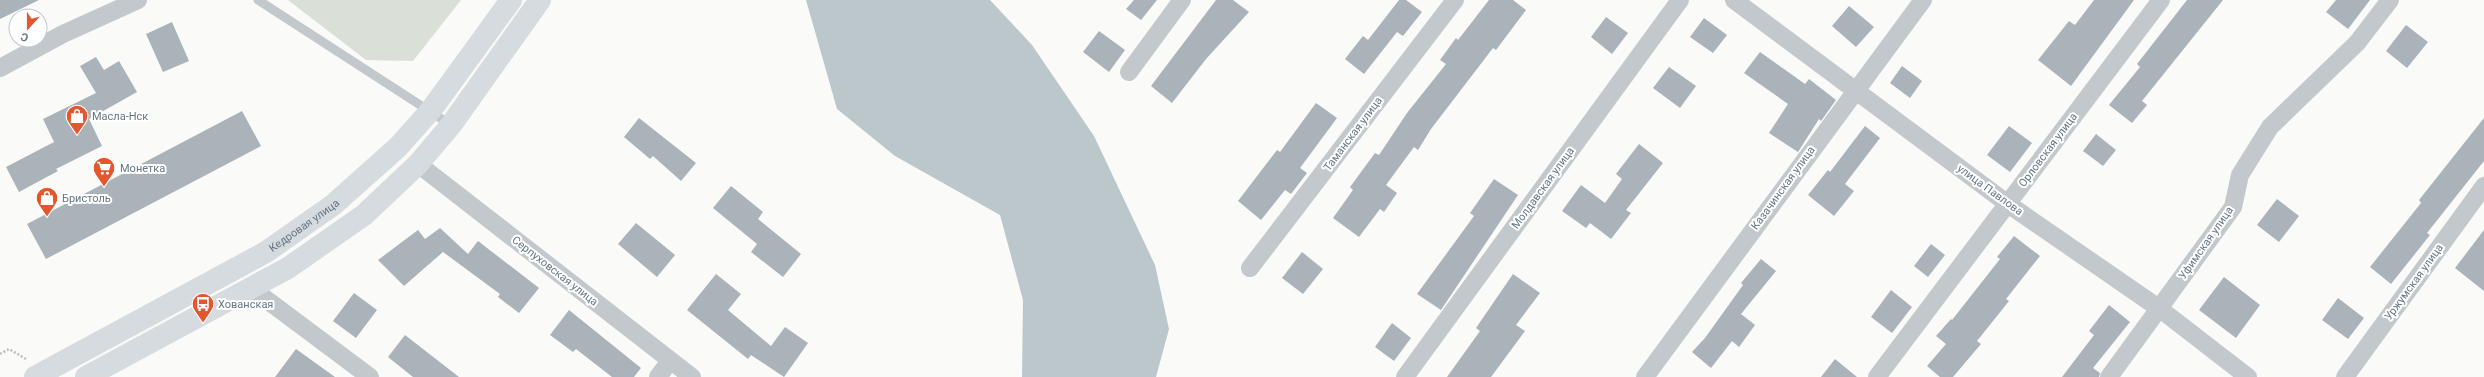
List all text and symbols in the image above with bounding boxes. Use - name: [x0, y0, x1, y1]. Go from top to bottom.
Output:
- north arrow: [8, 8, 48, 48]
- text: С: [19, 30, 30, 44]
- street label: Таманская улица: [1321, 95, 1385, 173]
- shop icon: Масла-Нск: [64, 103, 90, 136]
- place label: Масла-Нск: [92, 110, 148, 123]
- street label: Орловская улица: [2016, 110, 2080, 190]
- street label: Казачинская улица: [1748, 144, 1818, 232]
- street label: Молдавская улица: [1509, 145, 1577, 231]
- supermarket icon: Монетка: [91, 155, 117, 188]
- place label: Монетка: [120, 162, 165, 175]
- street label: улица Павлова: [1955, 162, 2025, 218]
- shop icon: Бристоль: [34, 185, 60, 218]
- place label: Бристоль: [62, 192, 111, 205]
- street label: Кедровая улица: [266, 196, 342, 255]
- street label: Уфимская улица: [2176, 204, 2236, 282]
- street label: Серпуховская улица: [510, 233, 600, 309]
- street label: Уржумская улица: [2382, 241, 2446, 323]
- bus stop icon: Хованская: [190, 291, 216, 324]
- place label: Хованская: [218, 298, 273, 311]

